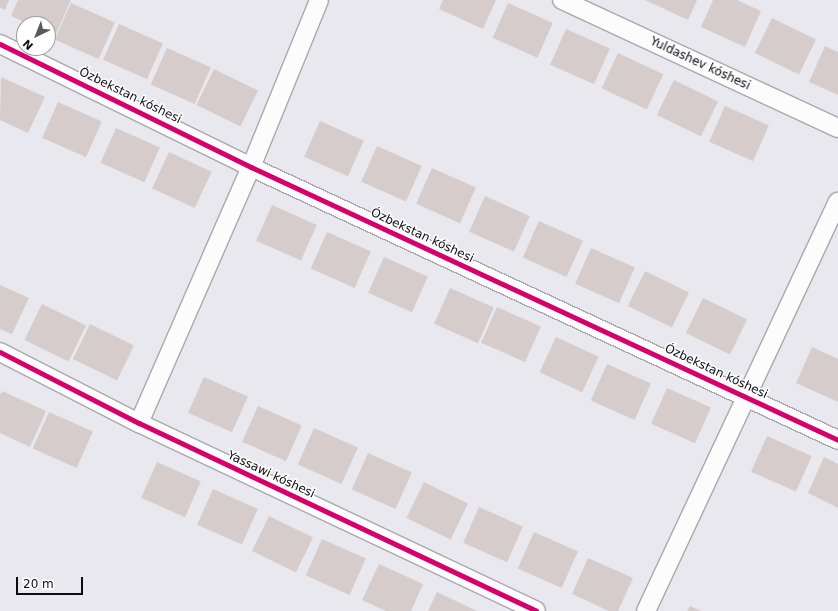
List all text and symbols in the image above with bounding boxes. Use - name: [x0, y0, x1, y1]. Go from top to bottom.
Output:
- north arrow: [16, 16, 56, 56]
- street label: Yuldashev kóshesi: [648, 35, 752, 93]
- text: N: [20, 37, 36, 52]
- street label: Ózbekstan kóshesi: [76, 65, 184, 127]
- street label: Ózbekstan kóshesi: [368, 206, 476, 266]
- street label: Ózbekstan kóshesi: [662, 342, 770, 402]
- street label: Yassawi kóshesi: [225, 448, 317, 502]
- scale bar: [18, 569, 85, 595]
- text: 20 m: [23, 577, 54, 591]

